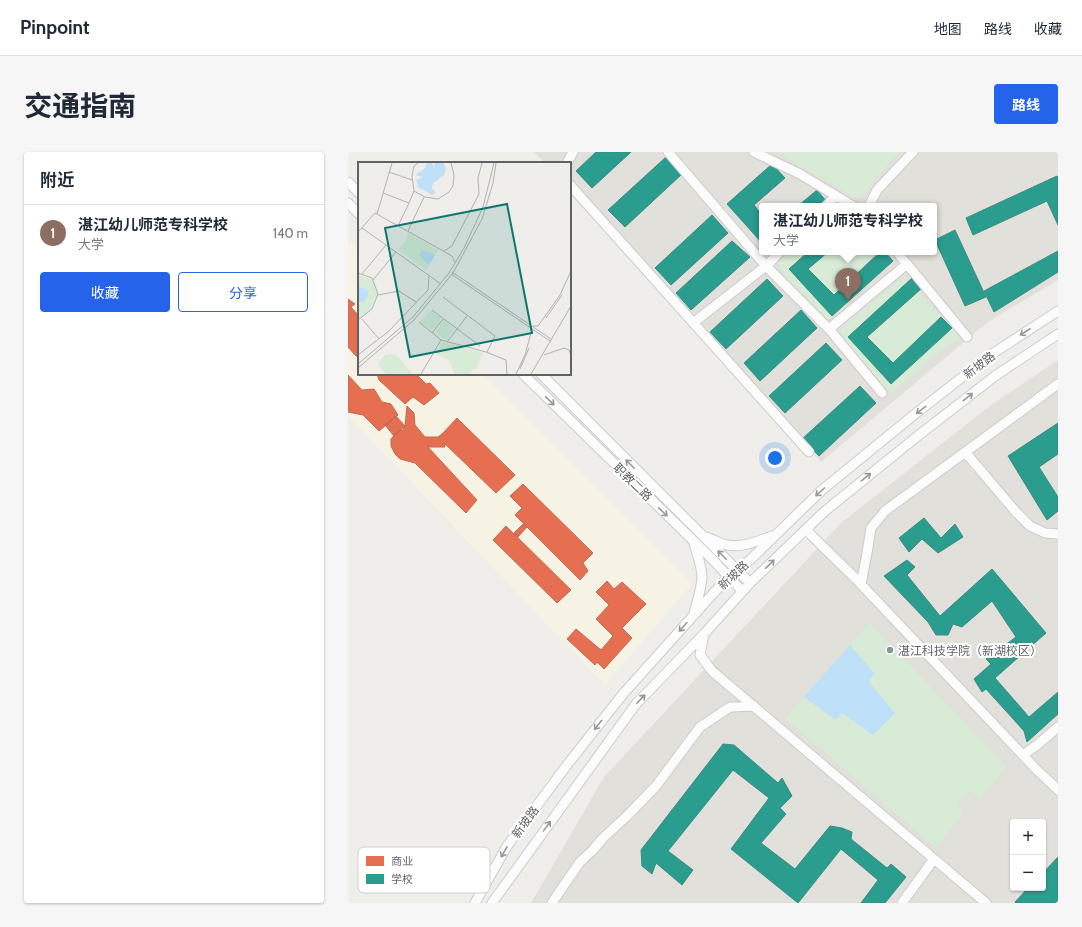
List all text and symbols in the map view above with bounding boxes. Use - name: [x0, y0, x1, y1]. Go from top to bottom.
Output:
- text: Pinpoint: [20, 16, 89, 39]
- text: 地图: [934, 20, 962, 38]
- text: 路线: [984, 20, 1012, 38]
- text: 收藏: [1034, 20, 1062, 38]
- button: 路线: [994, 84, 1058, 124]
- text: 交通指南: [24, 89, 136, 123]
- inset map: [358, 162, 571, 375]
- text: 附近: [40, 170, 74, 190]
- popup: [759, 203, 937, 255]
- text: 湛江幼儿师范专科学校: [773, 212, 923, 230]
- text: 湛江幼儿师范专科学校: [78, 216, 228, 234]
- text: 1: [51, 225, 55, 241]
- text: 140 m: [273, 225, 308, 241]
- text: 大学: [773, 232, 799, 248]
- text: 大学: [78, 236, 104, 252]
- pin: 1: [835, 268, 861, 301]
- button: 收藏: [40, 272, 170, 312]
- button: 分享: [178, 272, 308, 312]
- one-way arrow: [1020, 328, 1031, 336]
- street label: 新坡路: [960, 348, 998, 382]
- one-way arrow: [963, 392, 974, 401]
- one-way arrow: [545, 396, 555, 406]
- one-way arrow: [916, 405, 927, 414]
- your location: [765, 448, 785, 468]
- one-way arrow: [625, 459, 635, 468]
- street label: 职教二路: [611, 460, 655, 504]
- one-way arrow: [861, 473, 872, 482]
- one-way arrow: [815, 487, 825, 496]
- one-way arrow: [658, 507, 668, 517]
- one-way arrow: [717, 550, 727, 560]
- street label: 新坡路: [715, 557, 751, 593]
- one-way arrow: [765, 559, 775, 569]
- one-way arrow: [678, 622, 688, 632]
- place label: 湛江科技学院（新湖校区）: [898, 643, 1042, 658]
- marker: 湛江科技学院（新湖校区）: [885, 645, 895, 655]
- one-way arrow: [636, 694, 646, 704]
- one-way arrow: [594, 720, 602, 731]
- street label: 新坡路: [508, 803, 542, 841]
- map controls: [1010, 819, 1046, 891]
- button: +: [1010, 819, 1046, 855]
- one-way arrow: [543, 820, 551, 831]
- one-way arrow: [499, 846, 507, 858]
- legend: [358, 847, 490, 893]
- text: 商业: [391, 854, 413, 868]
- button: −: [1010, 855, 1046, 891]
- text: 学校: [391, 872, 413, 886]

